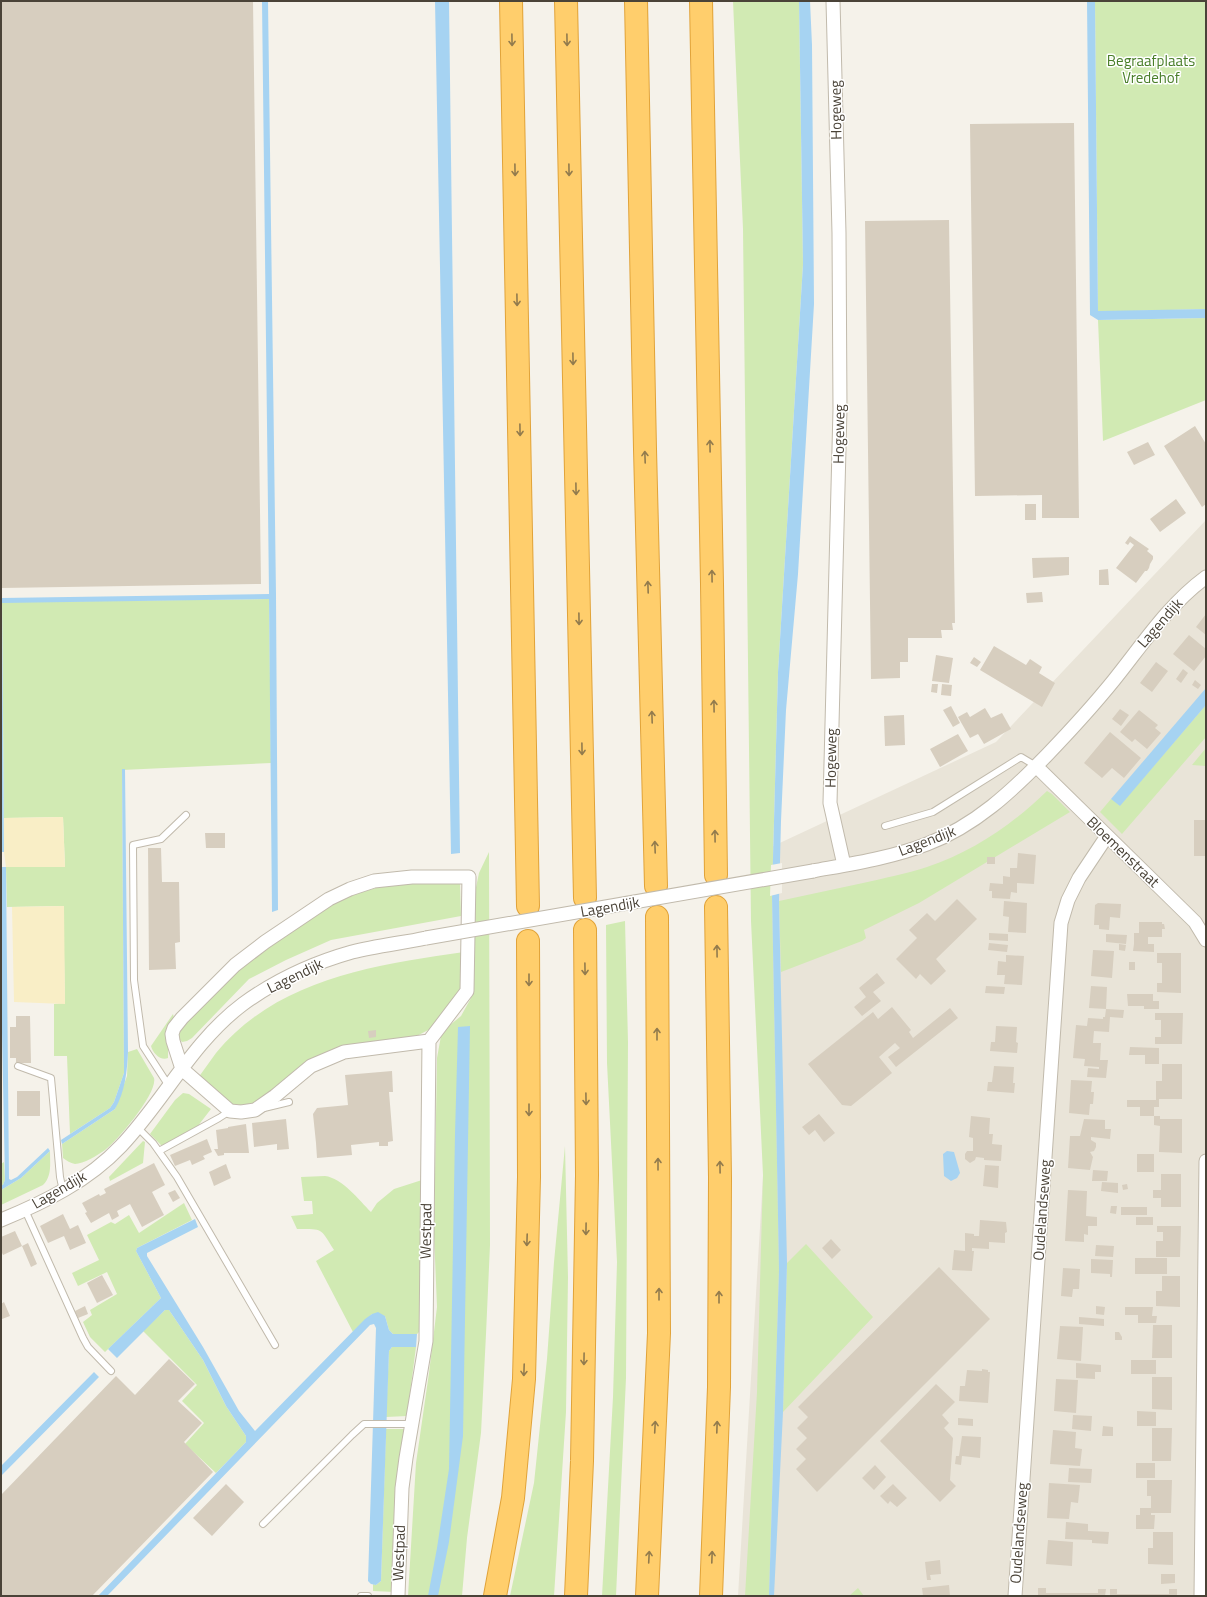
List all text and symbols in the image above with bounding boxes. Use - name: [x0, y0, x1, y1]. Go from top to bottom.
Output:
- one-way arrow: [508, 33, 516, 46]
- one-way arrow: [563, 33, 570, 46]
- park label: Begraafplaats Vredehof: [1107, 49, 1195, 89]
- street label: Hogeweg: [823, 80, 848, 140]
- one-way arrow: [511, 163, 519, 176]
- one-way arrow: [565, 163, 573, 176]
- one-way arrow: [513, 293, 521, 306]
- one-way arrow: [570, 352, 577, 365]
- street label: Hogeweg: [826, 404, 851, 464]
- one-way arrow: [516, 423, 524, 436]
- one-way arrow: [706, 440, 713, 453]
- one-way arrow: [641, 451, 649, 464]
- one-way arrow: [572, 482, 580, 495]
- one-way arrow: [708, 570, 716, 583]
- one-way arrow: [644, 581, 652, 594]
- street label: Lagendijk: [1131, 593, 1188, 653]
- one-way arrow: [575, 612, 583, 625]
- one-way arrow: [710, 700, 718, 713]
- one-way arrow: [648, 711, 655, 724]
- street label: Hogeweg: [818, 728, 843, 788]
- one-way arrow: [578, 742, 586, 755]
- street label: Bloemenstraat: [1082, 811, 1166, 893]
- street label: Lagendijk: [895, 819, 959, 862]
- one-way arrow: [711, 830, 719, 843]
- one-way arrow: [651, 841, 659, 854]
- street label: Lagendijk: [579, 890, 641, 923]
- one-way arrow: [713, 945, 721, 958]
- street label: Lagendijk: [263, 952, 327, 999]
- one-way arrow: [581, 962, 589, 975]
- one-way arrow: [525, 973, 533, 986]
- one-way arrow: [653, 1028, 661, 1041]
- one-way arrow: [582, 1092, 590, 1105]
- one-way arrow: [525, 1103, 533, 1116]
- one-way arrow: [654, 1158, 662, 1171]
- street label: Oudelandseweg: [1026, 1158, 1057, 1261]
- one-way arrow: [716, 1161, 724, 1174]
- street label: Lagendijk: [27, 1165, 90, 1214]
- street label: Westpad: [414, 1203, 437, 1259]
- one-way arrow: [582, 1222, 590, 1235]
- one-way arrow: [524, 1233, 531, 1246]
- one-way arrow: [655, 1288, 663, 1301]
- one-way arrow: [715, 1291, 723, 1304]
- one-way arrow: [580, 1352, 588, 1365]
- one-way arrow: [520, 1363, 528, 1376]
- one-way arrow: [651, 1421, 659, 1434]
- one-way arrow: [714, 1421, 721, 1434]
- street label: Oudelandseweg: [1003, 1481, 1034, 1584]
- street label: Westpad: [386, 1525, 411, 1581]
- one-way arrow: [645, 1551, 653, 1564]
- one-way arrow: [708, 1551, 716, 1564]

